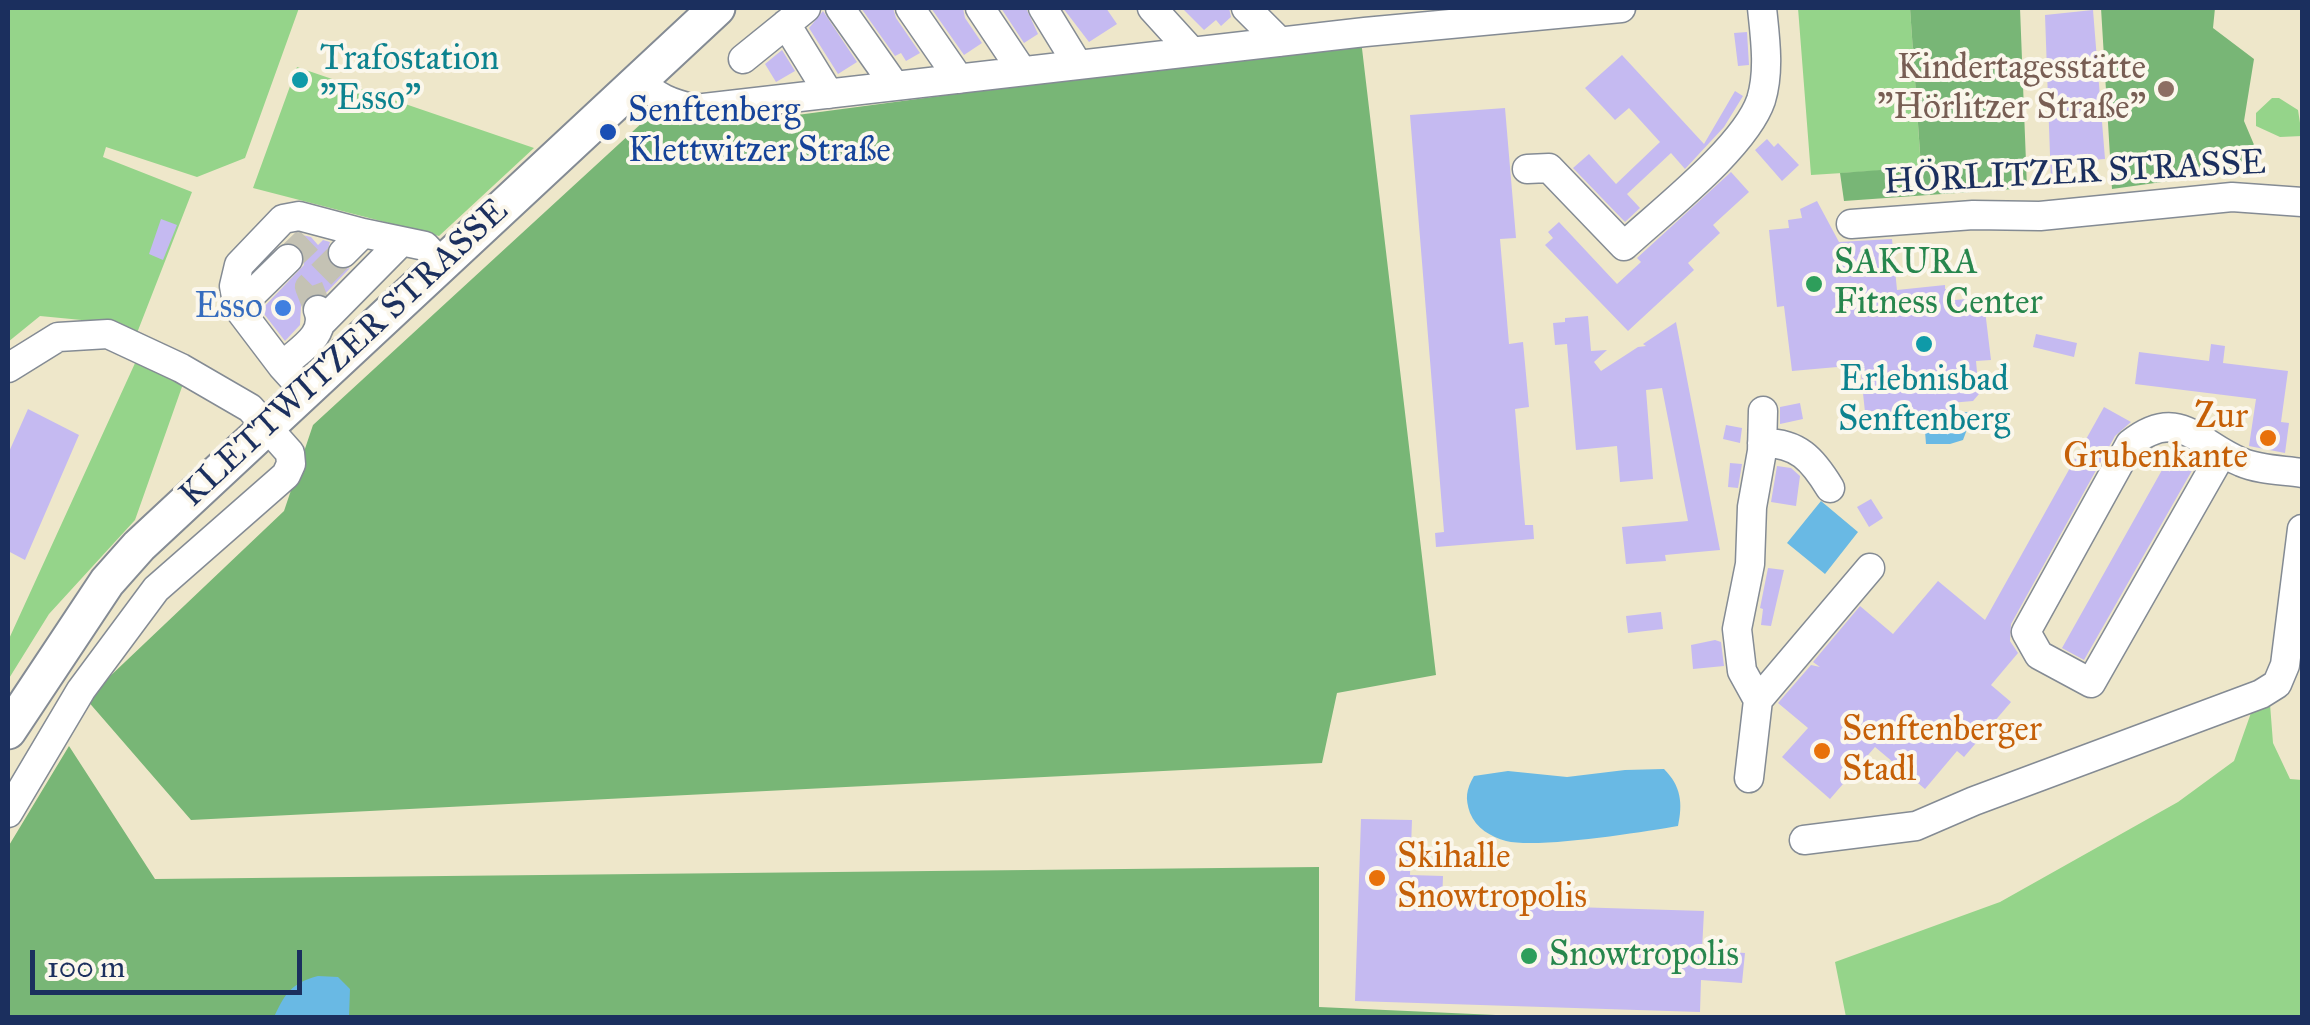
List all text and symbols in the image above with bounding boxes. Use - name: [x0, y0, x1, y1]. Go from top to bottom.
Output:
- place label: Trafostation "Esso": [320, 39, 499, 121]
- place label: Kindertagesstätte "Hörlitzer Straße": [1877, 48, 2146, 130]
- marker: Trafostation "Esso": [289, 69, 311, 91]
- marker: Kindertagesstätte "Hörlitzer Straße": [2155, 78, 2177, 100]
- place label: Senftenberg Klettwitzer Straße: [628, 91, 891, 173]
- marker: Senftenberg Klettwitzer Straße: [597, 121, 619, 143]
- street label: HÖRLITZER STRASSE: [1883, 143, 2267, 205]
- street label: KLETTWITZER STRASSE: [172, 191, 518, 517]
- place label: SAKURA Fitness Center: [1834, 243, 2043, 325]
- marker: SAKURA Fitness Center: [1803, 273, 1825, 295]
- place label: Esso: [194, 287, 263, 329]
- marker: Esso: [272, 297, 294, 319]
- marker: Erlebnisbad Senftenberg: [1913, 333, 1935, 355]
- place label: Erlebnisbad Senftenberg: [1838, 360, 2010, 442]
- place label: Zur Grubenkante: [2063, 397, 2248, 479]
- marker: Zur Grubenkante: [2257, 427, 2279, 449]
- place label: Senftenberger Stadl: [1842, 710, 2042, 792]
- marker: Senftenberger Stadl: [1811, 740, 1833, 762]
- place label: Skihalle Snowtropolis: [1397, 837, 1587, 919]
- marker: Skihalle Snowtropolis: [1366, 867, 1388, 889]
- scale bar: [35, 930, 308, 992]
- place label: Snowtropolis: [1549, 935, 1739, 977]
- marker: Snowtropolis: [1518, 945, 1540, 967]
- text: 100 m: [47, 949, 125, 985]

